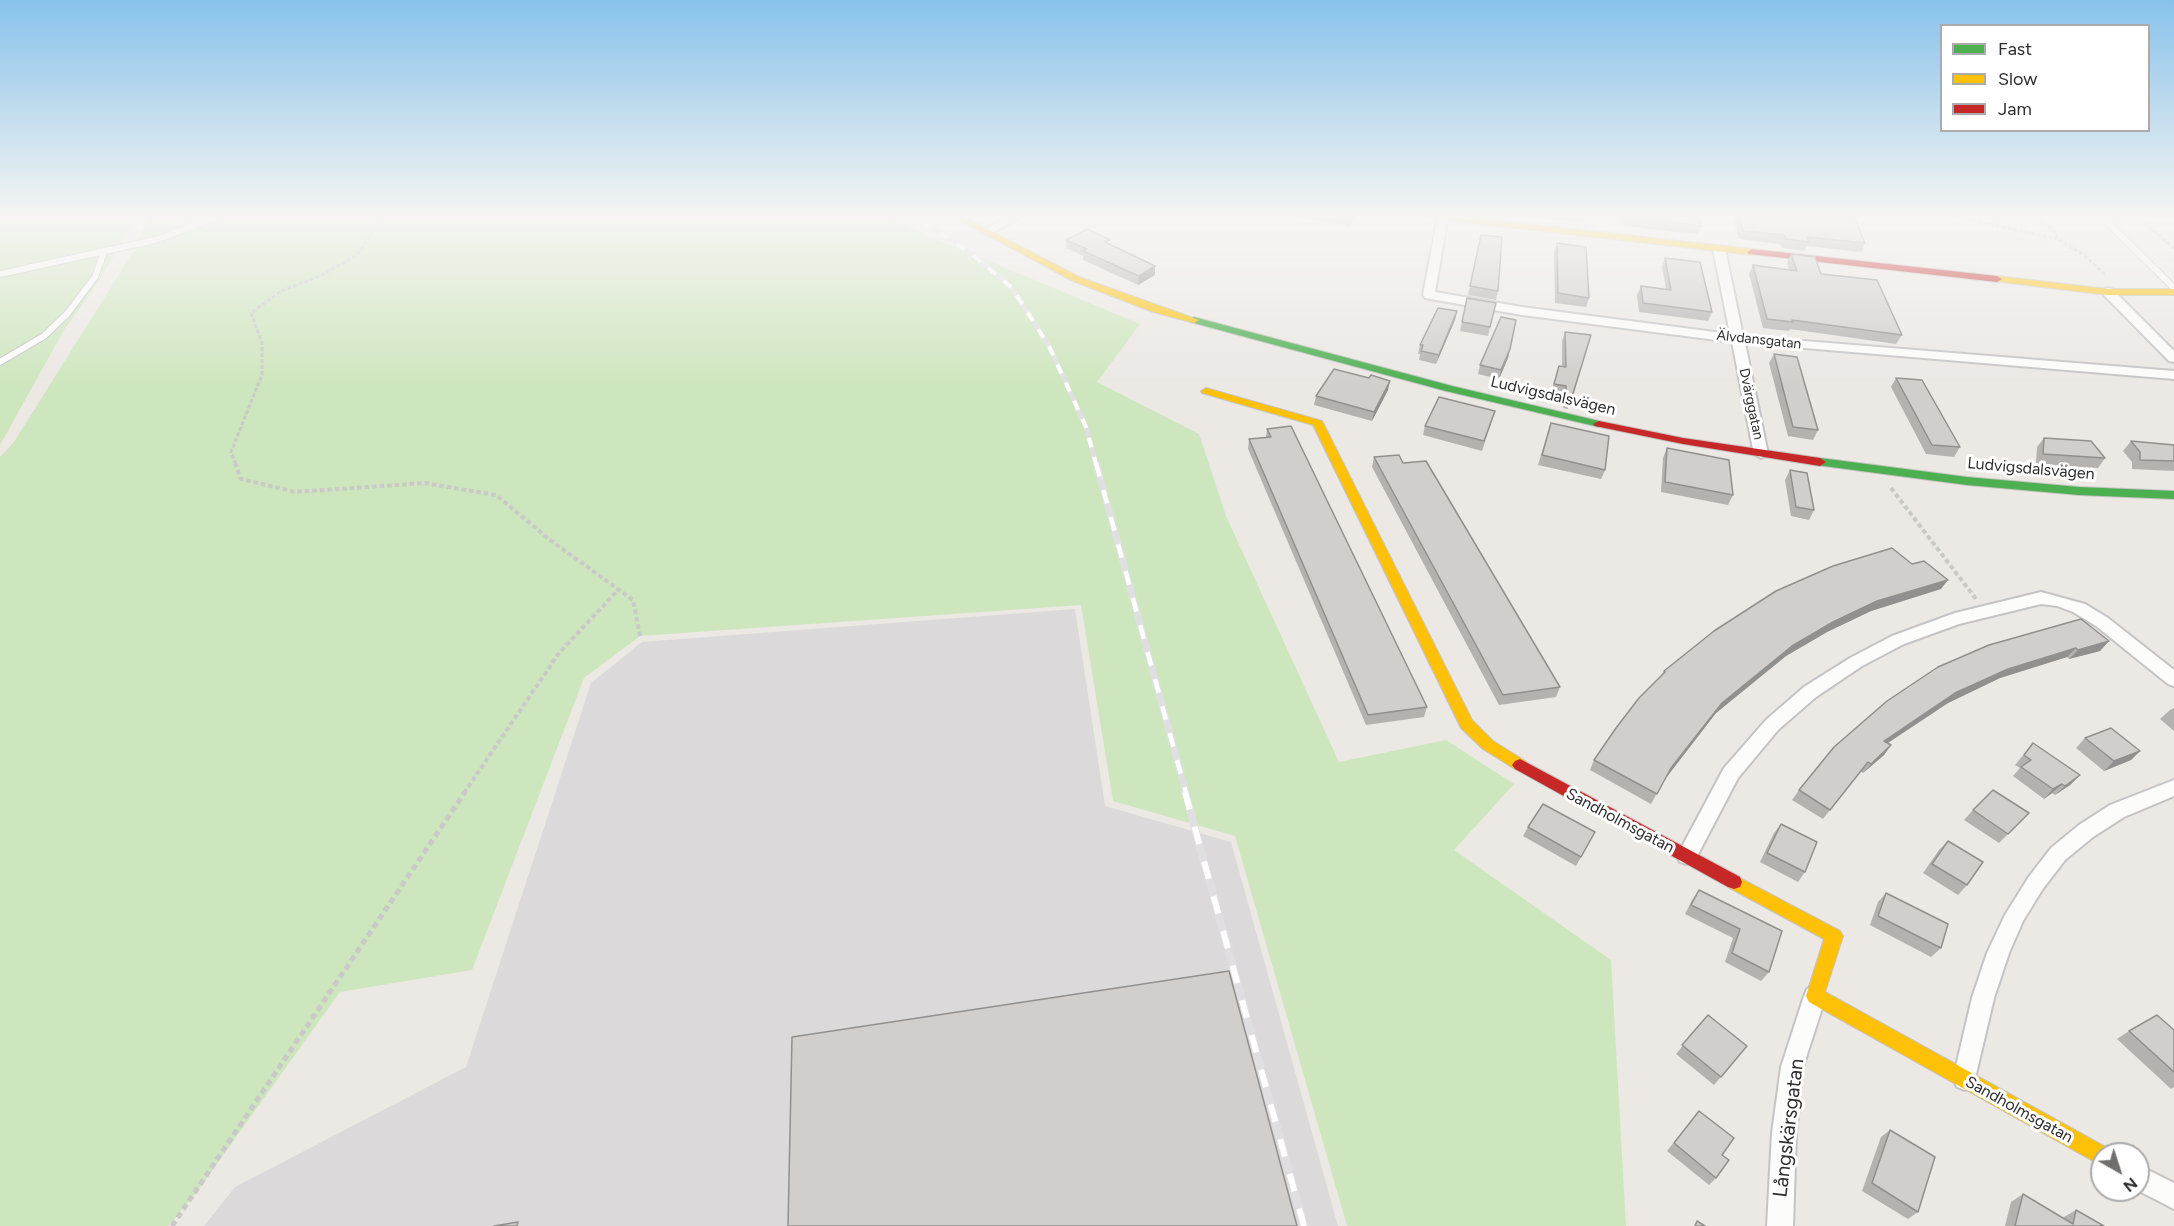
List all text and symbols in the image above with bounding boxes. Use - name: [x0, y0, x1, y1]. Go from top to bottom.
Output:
- legend: [1940, 24, 2150, 132]
- text: Fast: [1998, 38, 2032, 60]
- text: Slow: [1998, 68, 2037, 90]
- text: Jam: [1998, 98, 2032, 120]
- street label: Älvdansgatan: [1716, 327, 1802, 353]
- street label: Dvärggatan: [1735, 367, 1767, 441]
- street label: Ludvigsdalsvägen: [1489, 372, 1617, 420]
- street label: Ludvigsdalsvägen: [1967, 454, 2095, 484]
- street label: Sandholmsgatan: [1563, 784, 1677, 858]
- street label: Långskärsgatan: [1769, 1057, 1809, 1199]
- street label: Sandholmsgatan: [1962, 1073, 2076, 1147]
- north arrow: [2090, 1142, 2150, 1202]
- text: N: [2120, 1174, 2141, 1196]

